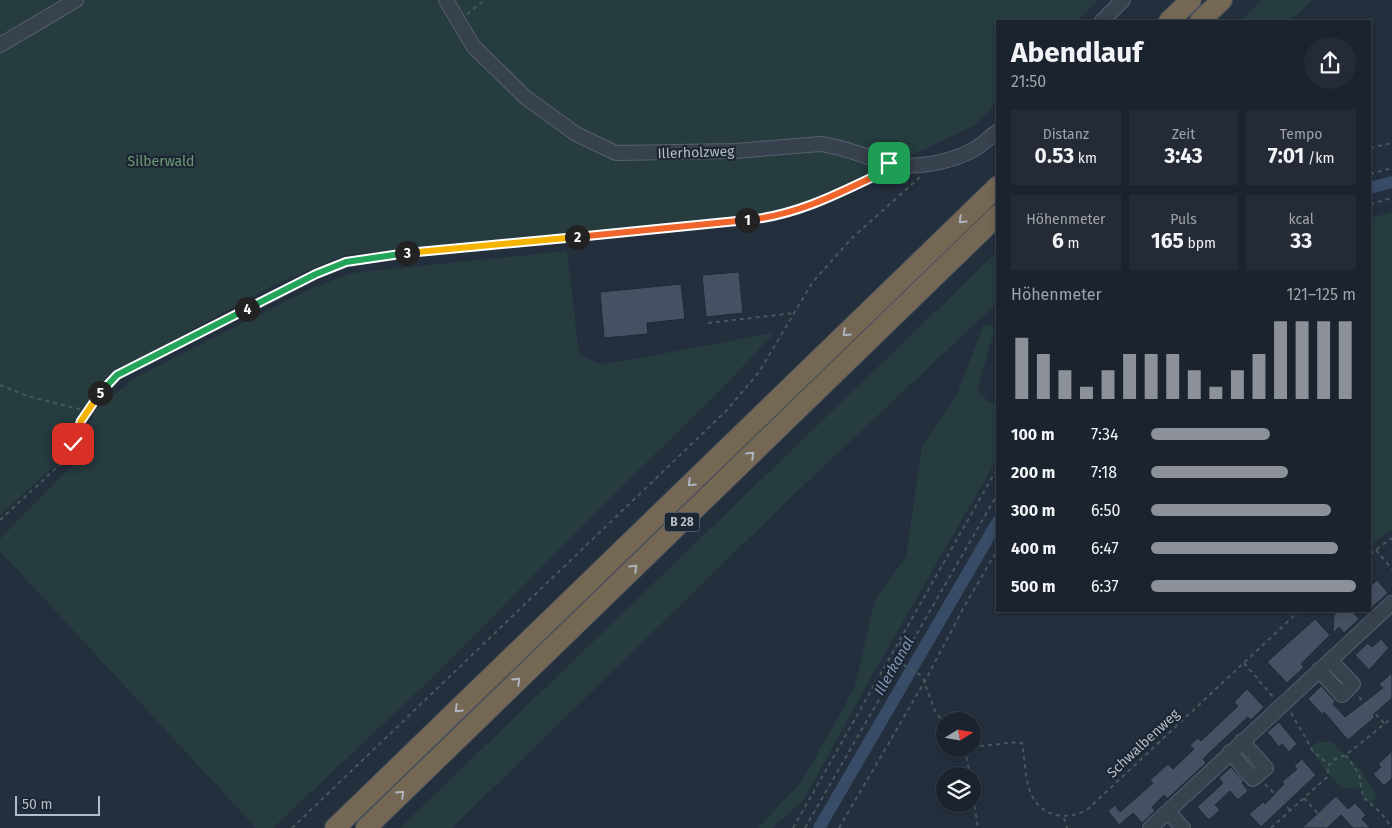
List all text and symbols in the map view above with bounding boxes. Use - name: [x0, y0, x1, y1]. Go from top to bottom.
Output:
- text: Abendlauf: [1011, 36, 1142, 69]
- button: share: [1304, 37, 1356, 89]
- text: 21:50: [1011, 72, 1046, 91]
- text: Distanz: [1043, 126, 1089, 143]
- text: Zeit: [1172, 126, 1195, 143]
- text: Tempo: [1280, 126, 1322, 143]
- pin: [868, 142, 910, 184]
- street label: Illerholzweg: [657, 143, 735, 162]
- text: 0.53: [1035, 143, 1074, 169]
- text: 3:43: [1164, 143, 1203, 169]
- text: 7:01: [1268, 143, 1304, 169]
- icon: arrive: [875, 149, 903, 177]
- text: km: [1074, 150, 1097, 167]
- text: /km: [1304, 150, 1334, 167]
- park label: Silberwald: [128, 153, 194, 170]
- pin: 1: [734, 208, 760, 232]
- text: Höhenmeter: [1026, 211, 1105, 228]
- text: Puls: [1170, 211, 1197, 228]
- text: kcal: [1289, 211, 1314, 228]
- text: 1: [744, 212, 751, 229]
- one-way arrow: [959, 214, 968, 223]
- pin: 2: [564, 224, 590, 250]
- text: 6: [1052, 228, 1064, 254]
- text: 165: [1151, 228, 1184, 254]
- text: 33: [1290, 228, 1312, 254]
- text: 2: [574, 229, 581, 246]
- text: m: [1064, 235, 1080, 252]
- text: bpm: [1184, 235, 1216, 252]
- pin: 3: [394, 240, 420, 266]
- text: 3: [404, 245, 411, 262]
- text: Höhenmeter: [1011, 285, 1102, 304]
- text: 121–125 m: [1287, 285, 1356, 304]
- pin: 4: [234, 296, 260, 322]
- text: 4: [244, 301, 251, 318]
- one-way arrow: [842, 327, 851, 336]
- pin: 5: [88, 380, 112, 406]
- text: 5: [97, 385, 104, 402]
- pin: [52, 423, 94, 465]
- text: 100 m: [1011, 425, 1054, 444]
- text: 7:34: [1091, 425, 1119, 444]
- icon: check: [59, 430, 87, 458]
- one-way arrow: [745, 452, 754, 461]
- text: 200 m: [1011, 463, 1055, 482]
- text: 7:18: [1091, 463, 1117, 482]
- one-way arrow: [688, 477, 697, 486]
- text: 300 m: [1011, 501, 1055, 520]
- text: 6:50: [1091, 501, 1120, 520]
- road number: B 28: [664, 512, 700, 532]
- text: 400 m: [1011, 539, 1056, 558]
- text: 6:47: [1091, 539, 1119, 558]
- one-way arrow: [628, 565, 637, 574]
- text: 500 m: [1011, 577, 1056, 596]
- text: 6:37: [1091, 577, 1119, 596]
- water label: Illerkanal: [870, 633, 918, 699]
- one-way arrow: [512, 678, 521, 687]
- one-way arrow: [454, 703, 463, 712]
- street label: Schwalbenweg: [1104, 705, 1184, 781]
- north arrow: [936, 712, 981, 758]
- map controls: [936, 712, 981, 812]
- button: layers: [936, 767, 981, 812]
- one-way arrow: [395, 791, 404, 800]
- scale bar: [15, 793, 100, 816]
- text: 50 m: [22, 796, 53, 813]

